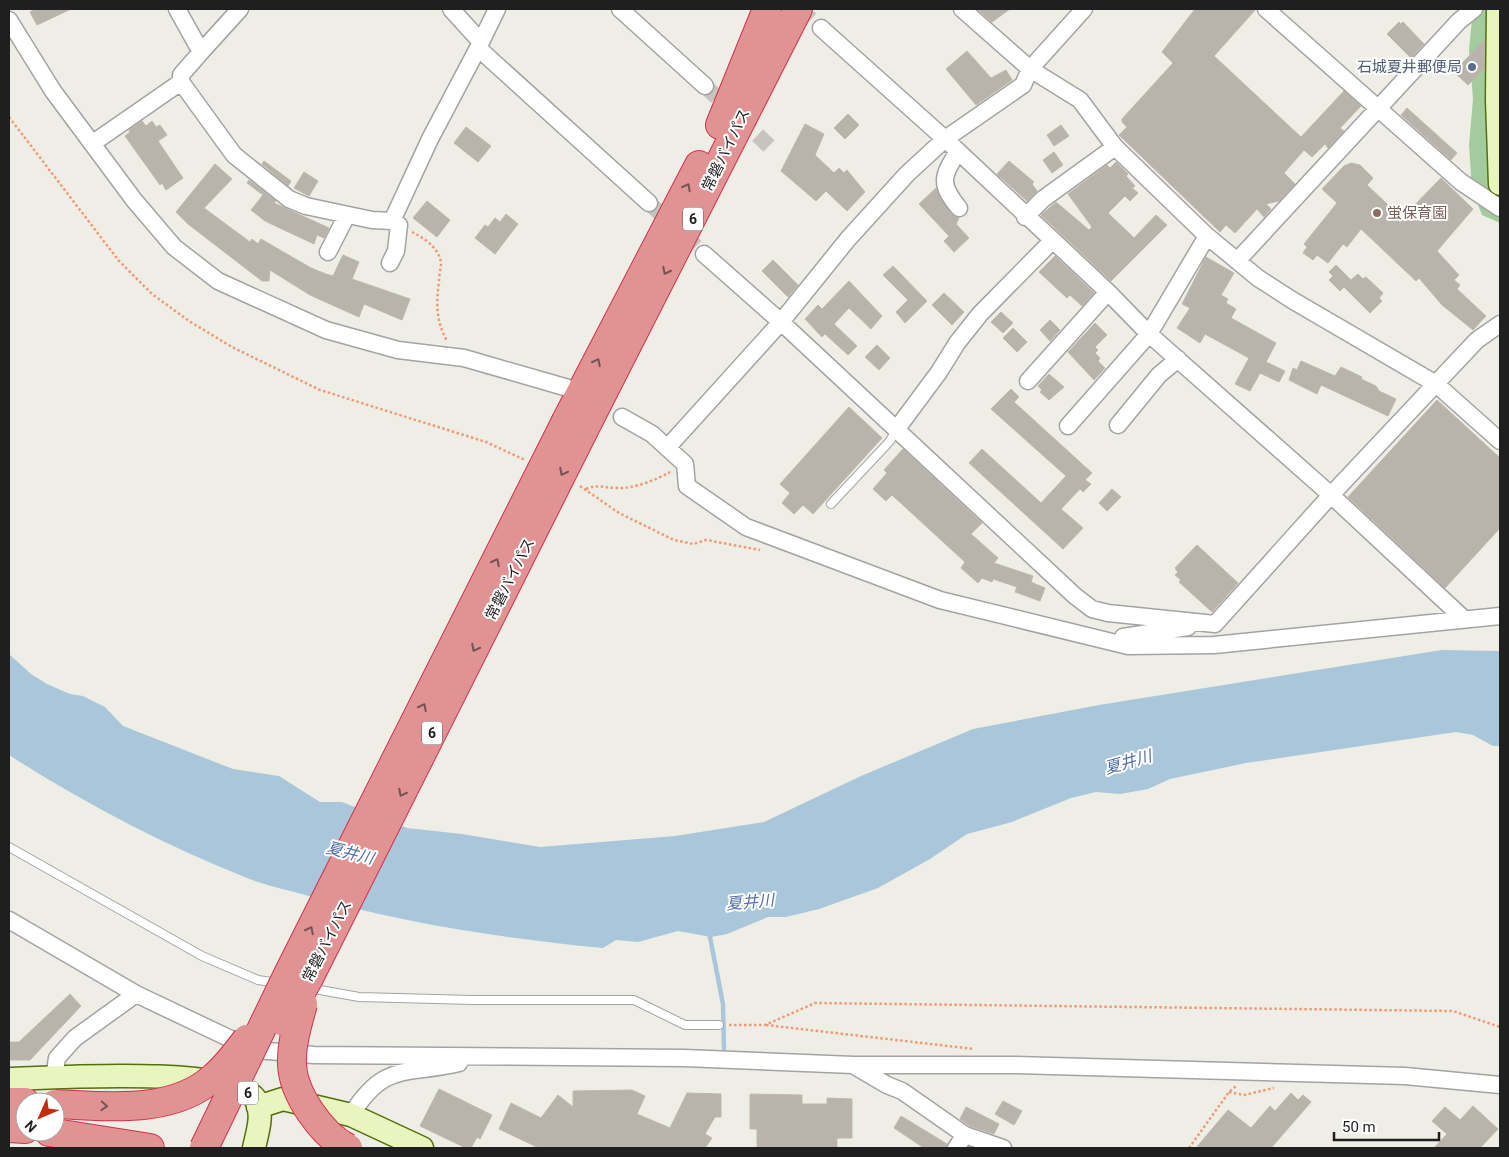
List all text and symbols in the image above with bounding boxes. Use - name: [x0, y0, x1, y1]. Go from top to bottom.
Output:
- place label: 石城夏井郵便局: [1357, 58, 1462, 76]
- marker: 石城夏井郵便局: [1466, 61, 1478, 73]
- street label: 常磐バイパス: [698, 106, 754, 194]
- one-way arrow: [681, 183, 691, 192]
- place label: 蛍保育園: [1387, 204, 1447, 222]
- marker: 蛍保育園: [1371, 207, 1383, 219]
- road number: 6: [683, 208, 703, 230]
- one-way arrow: [662, 266, 672, 275]
- one-way arrow: [591, 359, 601, 368]
- one-way arrow: [559, 467, 570, 476]
- street label: 常磐バイパス: [482, 535, 538, 623]
- one-way arrow: [489, 558, 500, 567]
- one-way arrow: [471, 643, 481, 652]
- one-way arrow: [417, 703, 427, 712]
- road number: 6: [422, 721, 442, 744]
- water label: 夏井川: [1102, 746, 1156, 778]
- one-way arrow: [398, 788, 408, 797]
- water label: 夏井川: [324, 838, 378, 869]
- water label: 夏井川: [725, 890, 777, 914]
- street label: 常磐バイパス: [299, 897, 355, 985]
- one-way arrow: [304, 927, 314, 936]
- road number: 6: [238, 1082, 258, 1104]
- north arrow: [15, 1092, 65, 1142]
- one-way arrow: [100, 1101, 108, 1112]
- scale bar: [1334, 1110, 1439, 1142]
- text: N: [22, 1117, 40, 1135]
- text: 50 m: [1342, 1118, 1376, 1136]

